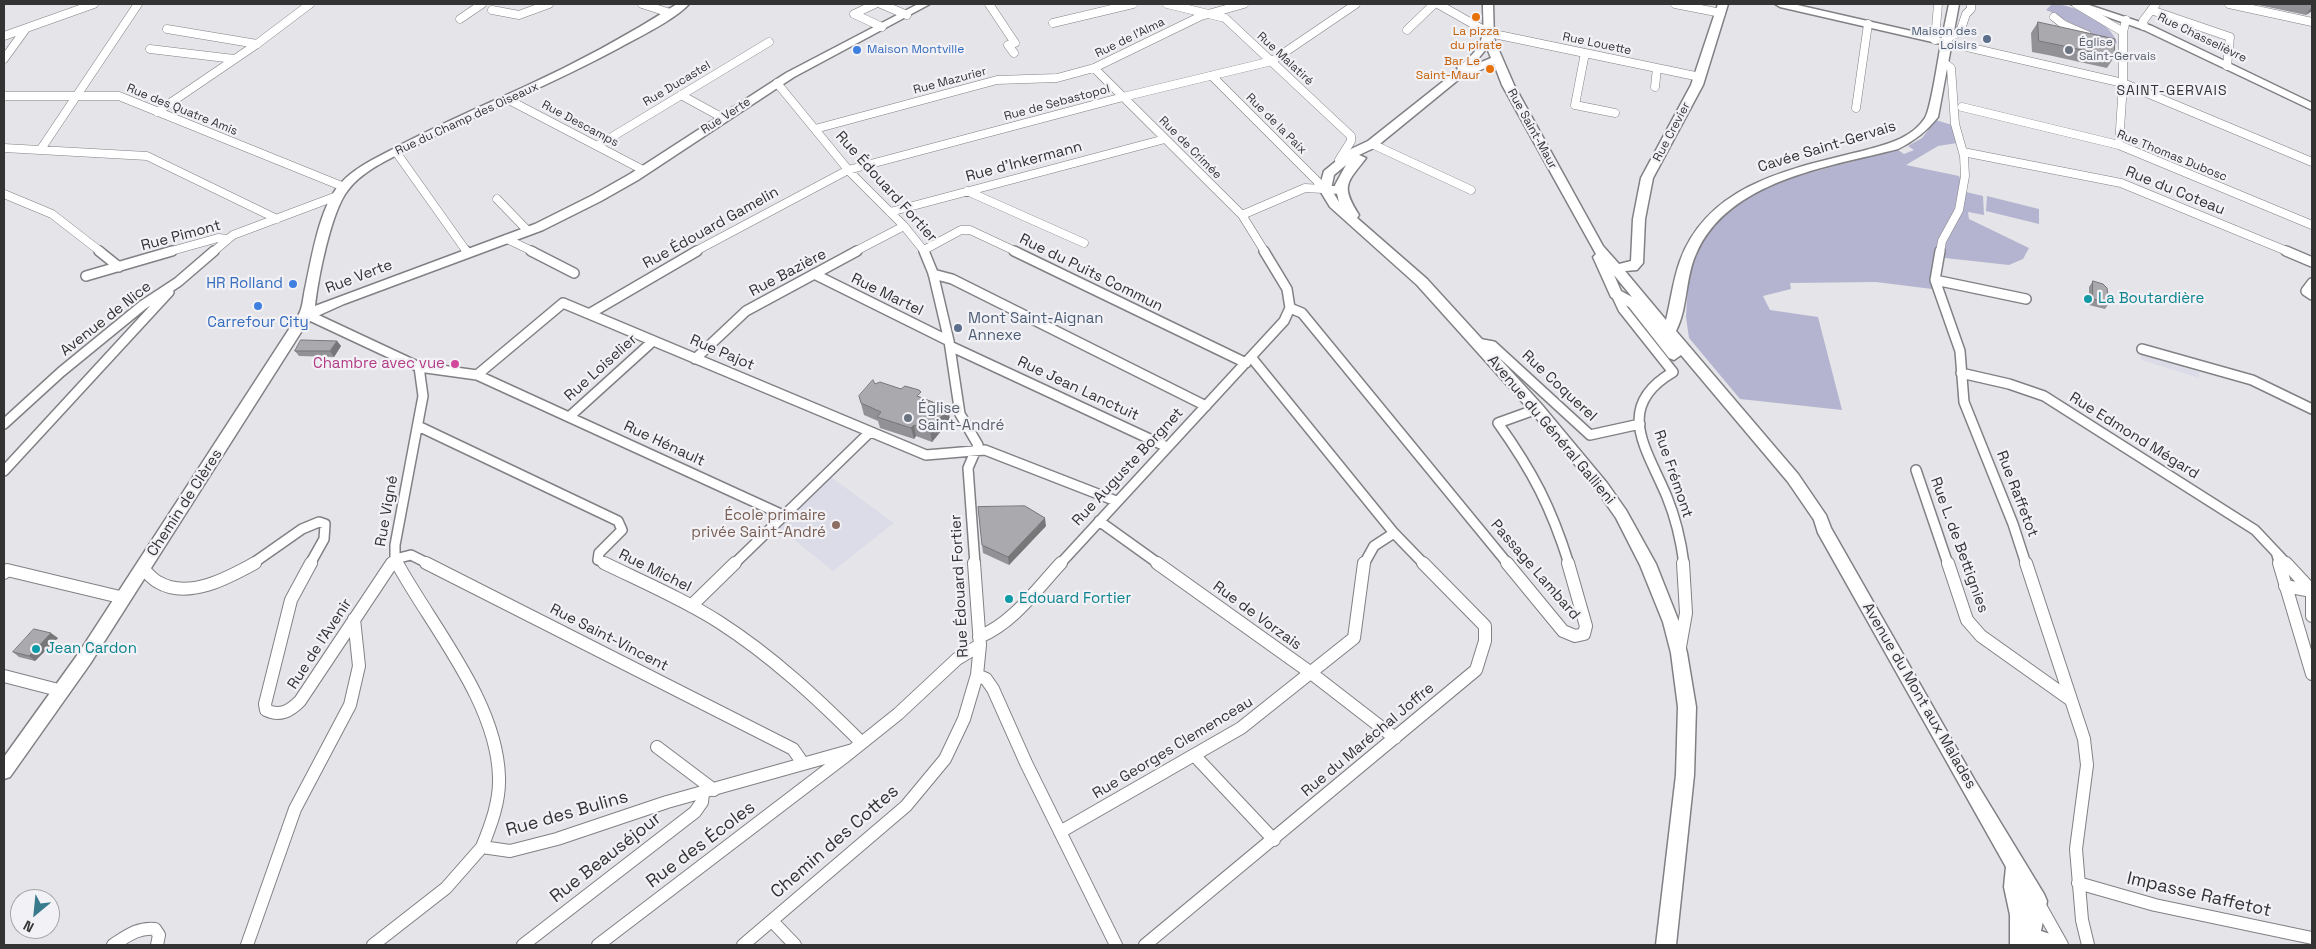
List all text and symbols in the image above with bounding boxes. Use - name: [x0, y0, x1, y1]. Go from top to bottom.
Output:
- street label: Rue Chasselièvre: [2155, 10, 2249, 66]
- marker: La pizza du pirate: [1470, 11, 1482, 23]
- street label: Rue de l'Alma: [1093, 15, 1167, 61]
- place label: La pizza du pirate: [1450, 25, 1502, 53]
- place label: Maison des Loisirs: [1911, 25, 1977, 53]
- street label: Rue Malatiré: [1254, 29, 1316, 89]
- street label: Rue Louette: [1561, 30, 1633, 58]
- marker: Maison des Loisirs: [1981, 33, 1993, 45]
- place label: Église Saint-Gervais: [2079, 36, 2156, 64]
- place label: Maison Montville: [867, 43, 964, 57]
- marker: Maison Montville: [851, 44, 863, 56]
- marker: Église Saint-Gervais: [2063, 44, 2075, 56]
- place label: Bar Le Saint-Maur: [1416, 55, 1480, 83]
- street label: Rue Ducastel: [641, 58, 713, 110]
- marker: Bar Le Saint-Maur: [1484, 63, 1496, 75]
- street label: Rue Mazurier: [912, 64, 988, 98]
- street label: Rue du Champ des Oiseaux: [393, 79, 541, 159]
- street label: Rue des Quatre Amis: [124, 81, 240, 139]
- street label: Rue de Sebastopol: [1002, 82, 1112, 124]
- district label: SAINT-GERVAIS: [2115, 83, 2229, 99]
- street label: Rue Saint-Maur: [1504, 86, 1560, 172]
- street label: Rue de la Paix: [1243, 91, 1309, 157]
- street label: Rue Verte: [699, 95, 753, 137]
- street label: Rue Descamps: [539, 98, 621, 150]
- street label: Rue Crevier: [1650, 100, 1694, 164]
- street label: Rue de Crimée: [1156, 114, 1224, 182]
- street label: Cavée Saint-Gervais: [1756, 117, 1898, 177]
- street label: Rue Thomas Dubosc: [2115, 127, 2229, 185]
- street label: Rue Édouard Fortier: [831, 128, 941, 246]
- street label: Rue d'Inkermann: [964, 138, 1084, 186]
- street label: Rue du Coteau: [2123, 163, 2227, 219]
- street label: Rue Édouard Gamelin: [640, 183, 782, 273]
- street label: Rue Pimont: [139, 217, 223, 255]
- street label: Rue du Puits Commun: [1016, 230, 1166, 316]
- street label: Rue Bazière: [746, 245, 830, 301]
- street label: Rue Verte: [323, 256, 395, 298]
- street label: Rue Martel: [848, 270, 926, 320]
- place label: HR Rolland: [206, 275, 283, 293]
- street label: Avenue de Nice: [57, 278, 155, 360]
- marker: HR Rolland: [287, 278, 299, 290]
- place label: La Boutardière: [2098, 290, 2204, 308]
- marker: La Boutardière: [2082, 293, 2094, 305]
- marker: Carrefour City: [252, 300, 264, 312]
- place label: Mont Saint-Aignan Annexe: [968, 310, 1104, 345]
- place label: Carrefour City: [207, 314, 309, 332]
- marker: Mont Saint-Aignan Annexe: [952, 322, 964, 334]
- street label: Rue Loiselier: [561, 331, 641, 405]
- street label: Rue Pajot: [687, 331, 757, 375]
- street label: Rue Coquerel: [1518, 347, 1600, 425]
- street label: Avenue du Général Gallieni: [1483, 352, 1619, 508]
- street label: Rue Jean Lanctuit: [1014, 353, 1142, 425]
- place label: Chambre avec vue: [313, 355, 445, 373]
- marker: Chambre avec vue: [449, 358, 461, 370]
- street label: Rue Edmond Mégard: [2066, 389, 2202, 483]
- place label: Église Saint-André: [918, 400, 1004, 435]
- street label: Rue Auguste Borgnet: [1069, 404, 1187, 530]
- marker: Église Saint-André: [902, 412, 914, 424]
- street label: Rue Hénault: [621, 417, 707, 471]
- street label: Rue Frémont: [1650, 428, 1696, 520]
- street label: Chemin de Clères: [144, 446, 226, 560]
- street label: Rue Raffetot: [1992, 448, 2042, 540]
- street label: Rue Vigné: [372, 474, 402, 548]
- street label: Rue L. de Bettignies: [1926, 475, 1992, 615]
- place label: École primaire privée Saint-André: [691, 507, 826, 542]
- street label: Rue Édouard Fortier: [947, 514, 973, 658]
- street label: Passage Lambard: [1487, 516, 1583, 624]
- marker: École primaire privée Saint-André: [830, 519, 842, 531]
- street label: Rue Michel: [616, 546, 694, 596]
- street label: Rue de Vorzais: [1209, 578, 1305, 654]
- place label: Edouard Fortier: [1019, 590, 1131, 608]
- marker: Edouard Fortier: [1003, 593, 1015, 605]
- street label: Rue de l'Avenir: [284, 595, 356, 693]
- street label: Rue Saint-Vincent: [547, 600, 671, 676]
- street label: Avenue du Mont aux Malades: [1858, 600, 1980, 792]
- place label: Jean Cardon: [46, 640, 137, 658]
- marker: Jean Cardon: [30, 643, 42, 655]
- street label: Rue du Maréchal Joffre: [1298, 679, 1438, 801]
- street label: Rue Georges Clemenceau: [1090, 693, 1256, 803]
- street label: Chemin des Cottes: [767, 781, 903, 903]
- street label: Rue des Bulins: [503, 786, 631, 842]
- street label: Rue des Écoles: [642, 797, 760, 893]
- street label: Rue Beauséjour: [546, 808, 666, 908]
- street label: Impasse Raffetot: [2125, 868, 2273, 922]
- north arrow: [10, 889, 60, 939]
- text: N: [20, 916, 37, 937]

